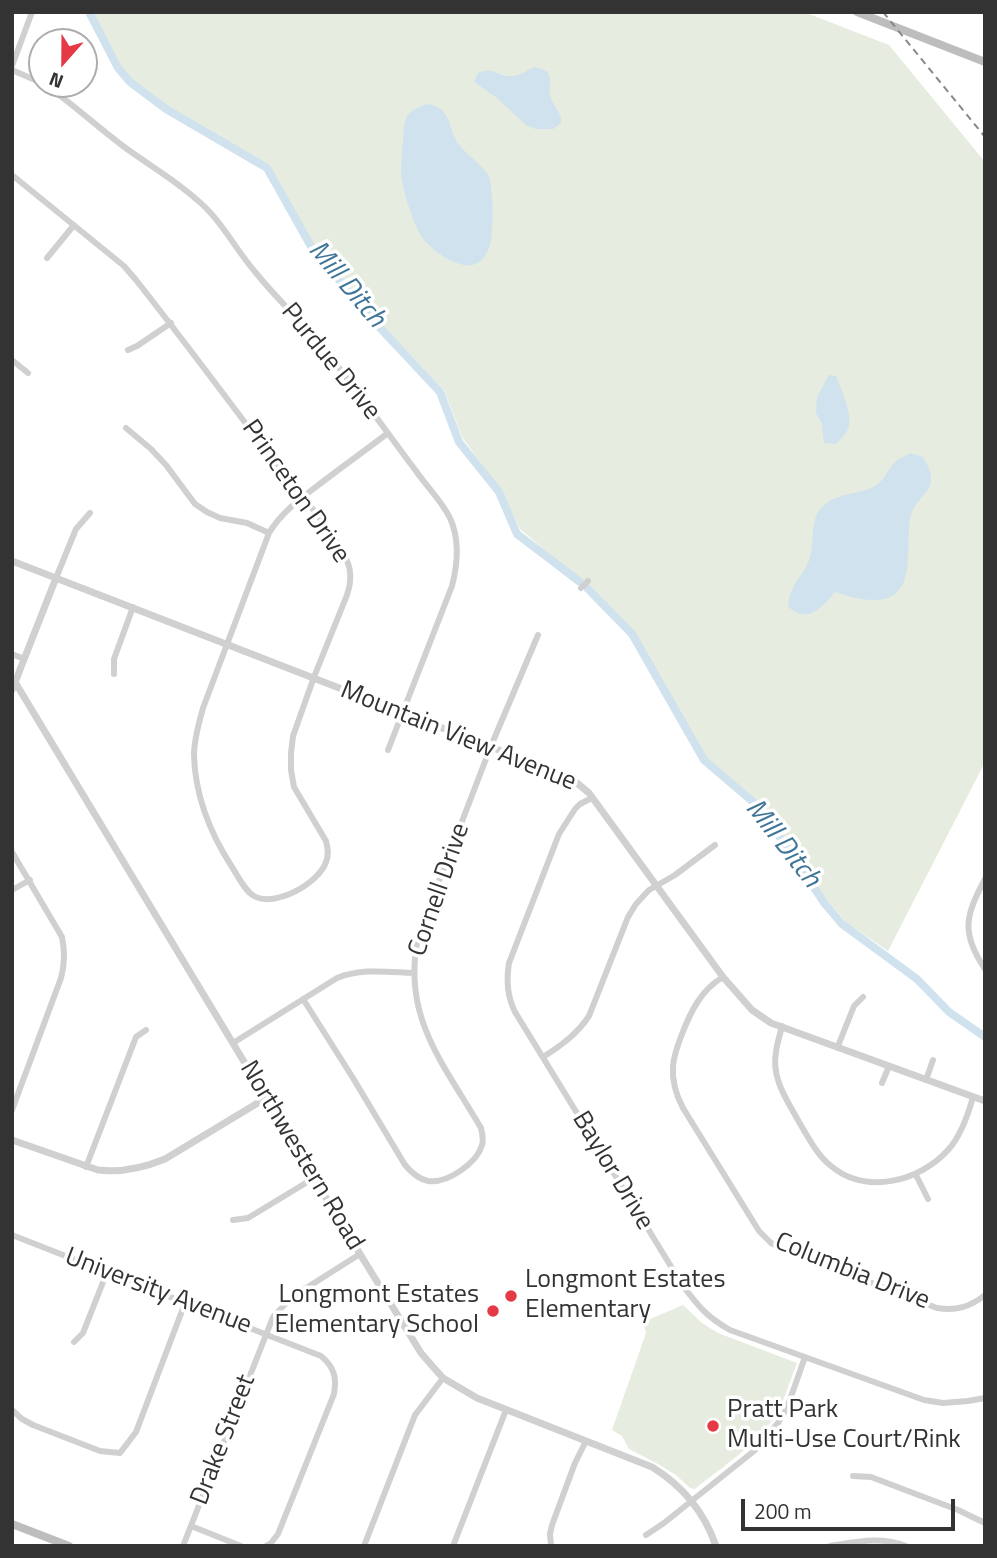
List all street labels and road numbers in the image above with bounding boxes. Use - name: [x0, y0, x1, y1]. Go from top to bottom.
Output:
- street label: Purdue Drive: [273, 297, 387, 427]
- street label: Princeton Drive: [234, 414, 356, 570]
- street label: Mountain View Avenue: [336, 675, 580, 799]
- street label: Cornell Drive: [403, 820, 477, 960]
- street label: Northwestern Road: [232, 1056, 370, 1256]
- street label: Baylor Drive: [564, 1106, 660, 1236]
- street label: Columbia Drive: [770, 1227, 934, 1317]
- street label: University Avenue: [60, 1242, 256, 1342]
- street label: Drake Street: [185, 1371, 263, 1509]

